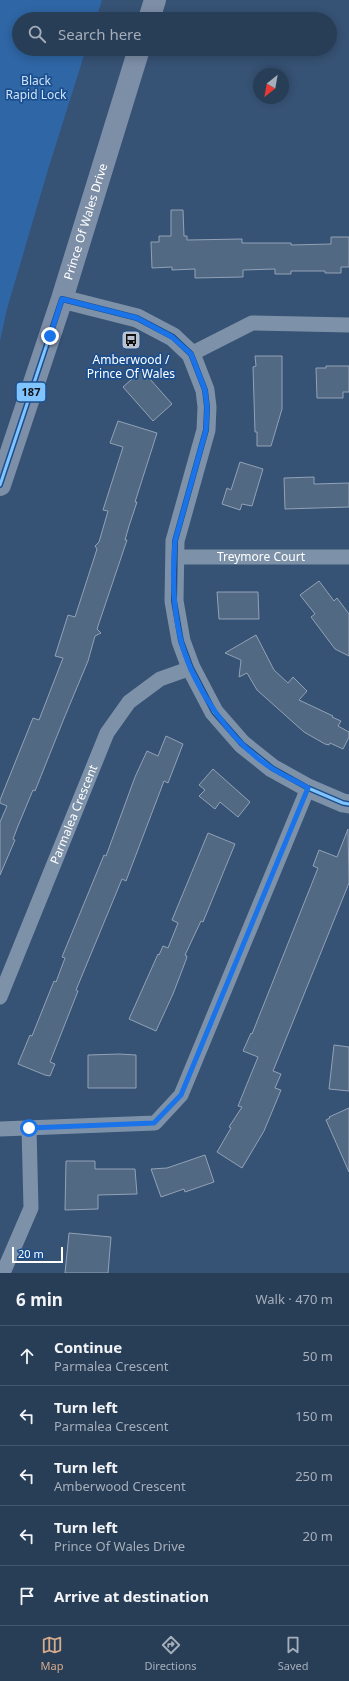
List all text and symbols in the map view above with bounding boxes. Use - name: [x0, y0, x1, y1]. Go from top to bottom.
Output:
- search box: [12, 12, 337, 56]
- icon: search: [26, 23, 48, 45]
- text: Search here: [58, 24, 141, 44]
- north arrow: [253, 68, 289, 104]
- park label: Black Rapid Lock: [6, 72, 67, 103]
- street label: Prince Of Wales Drive: [59, 161, 111, 282]
- route end: [41, 327, 59, 345]
- bus stop icon: Amberwood / Prince Of Wales: [120, 329, 142, 351]
- place label: Amberwood / Prince Of Wales: [87, 351, 175, 382]
- line badge: 187: [16, 382, 46, 402]
- text: 187: [22, 384, 40, 399]
- street label: Treymore Court: [217, 548, 306, 565]
- street label: Parmalea Crescent: [46, 761, 102, 866]
- route start: [20, 1119, 38, 1137]
- scale bar: [12, 1245, 63, 1264]
- text: 20 m: [18, 1246, 44, 1261]
- text: 6 min: [16, 1288, 63, 1311]
- text: Walk · 470 m: [255, 1290, 333, 1308]
- text: Continue: [54, 1337, 122, 1357]
- icon: ahead: [16, 1345, 38, 1367]
- text: 50 m: [303, 1347, 333, 1365]
- text: Parmalea Crescent: [54, 1357, 169, 1375]
- text: Turn left: [54, 1397, 118, 1417]
- icon: left: [16, 1405, 38, 1427]
- text: 150 m: [295, 1407, 333, 1425]
- text: Parmalea Crescent: [54, 1417, 169, 1435]
- text: Turn left: [54, 1457, 118, 1477]
- icon: left: [16, 1465, 38, 1487]
- text: 250 m: [295, 1467, 333, 1485]
- text: Amberwood Crescent: [54, 1477, 186, 1495]
- text: Turn left: [54, 1517, 118, 1537]
- icon: left: [16, 1525, 38, 1547]
- text: 20 m: [303, 1527, 333, 1545]
- text: Prince Of Wales Drive: [54, 1537, 185, 1555]
- icon: arrive: [16, 1585, 38, 1607]
- text: Arrive at destination: [54, 1586, 209, 1606]
- tab: Map: [41, 1634, 63, 1673]
- tab: Directions: [144, 1634, 197, 1673]
- tab: Saved: [278, 1634, 308, 1673]

